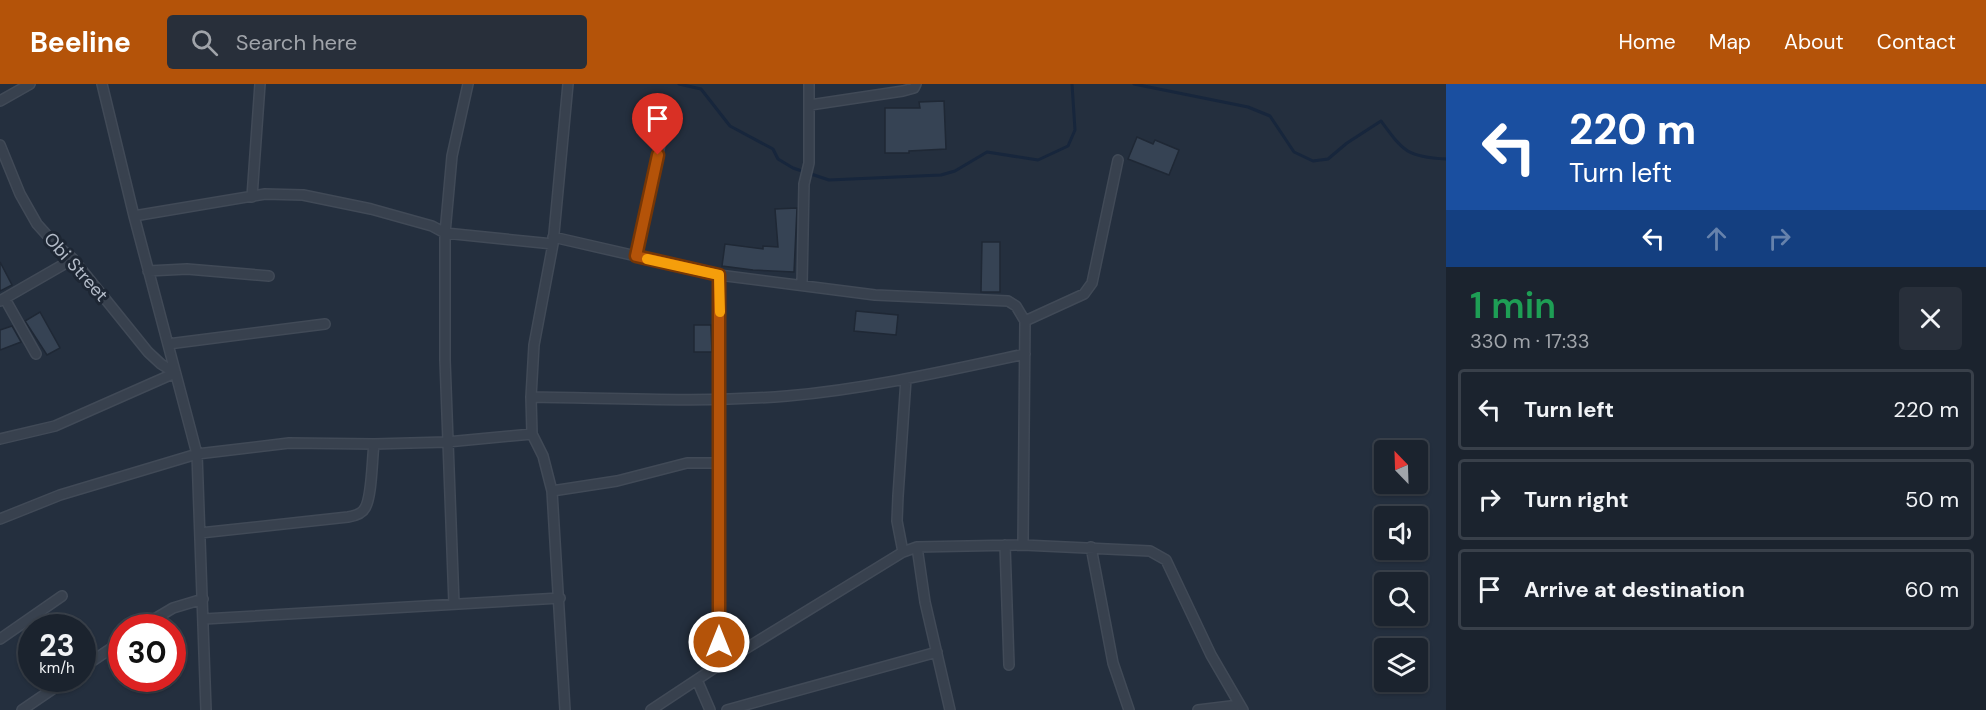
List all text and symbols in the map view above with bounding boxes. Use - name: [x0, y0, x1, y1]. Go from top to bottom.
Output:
- search box: [167, 15, 587, 69]
- text: Beeline: [30, 24, 131, 61]
- icon: search: [188, 26, 221, 59]
- text: Search here: [236, 28, 357, 57]
- text: Home: [1618, 28, 1676, 56]
- text: Map: [1709, 28, 1751, 56]
- text: About: [1784, 28, 1844, 56]
- text: Contact: [1877, 28, 1956, 56]
- pin: [632, 93, 683, 155]
- icon: arrive: [641, 102, 674, 135]
- text: 220 m: [1569, 102, 1696, 157]
- icon: left: [1470, 108, 1548, 186]
- text: Turn left: [1569, 155, 1672, 190]
- icon: left: [1637, 222, 1670, 255]
- icon: ahead: [1700, 222, 1733, 255]
- icon: right: [1763, 222, 1796, 255]
- street label: Obi Street: [39, 227, 113, 307]
- text: 1 min: [1470, 282, 1556, 329]
- button: close: [1899, 287, 1962, 350]
- text: 330 m · 17:33: [1470, 328, 1590, 354]
- icon: left: [1473, 393, 1506, 426]
- text: Turn left: [1524, 395, 1614, 424]
- text: 220 m: [1893, 395, 1959, 424]
- north arrow: [1374, 440, 1428, 494]
- map controls: [1374, 440, 1428, 692]
- icon: right: [1473, 483, 1506, 516]
- text: Turn right: [1524, 485, 1629, 514]
- text: 50 m: [1905, 485, 1959, 514]
- button: sound: [1374, 506, 1428, 560]
- button: search: [1374, 572, 1428, 626]
- icon: arrive: [1473, 573, 1506, 606]
- text: Arrive at destination: [1524, 575, 1745, 604]
- text: 60 m: [1905, 575, 1959, 604]
- position arrow: [687, 610, 751, 674]
- speed limit sign: 30: [108, 614, 186, 692]
- text: 23: [39, 626, 75, 665]
- button: layers: [1374, 638, 1428, 692]
- text: km/h: [39, 658, 75, 678]

